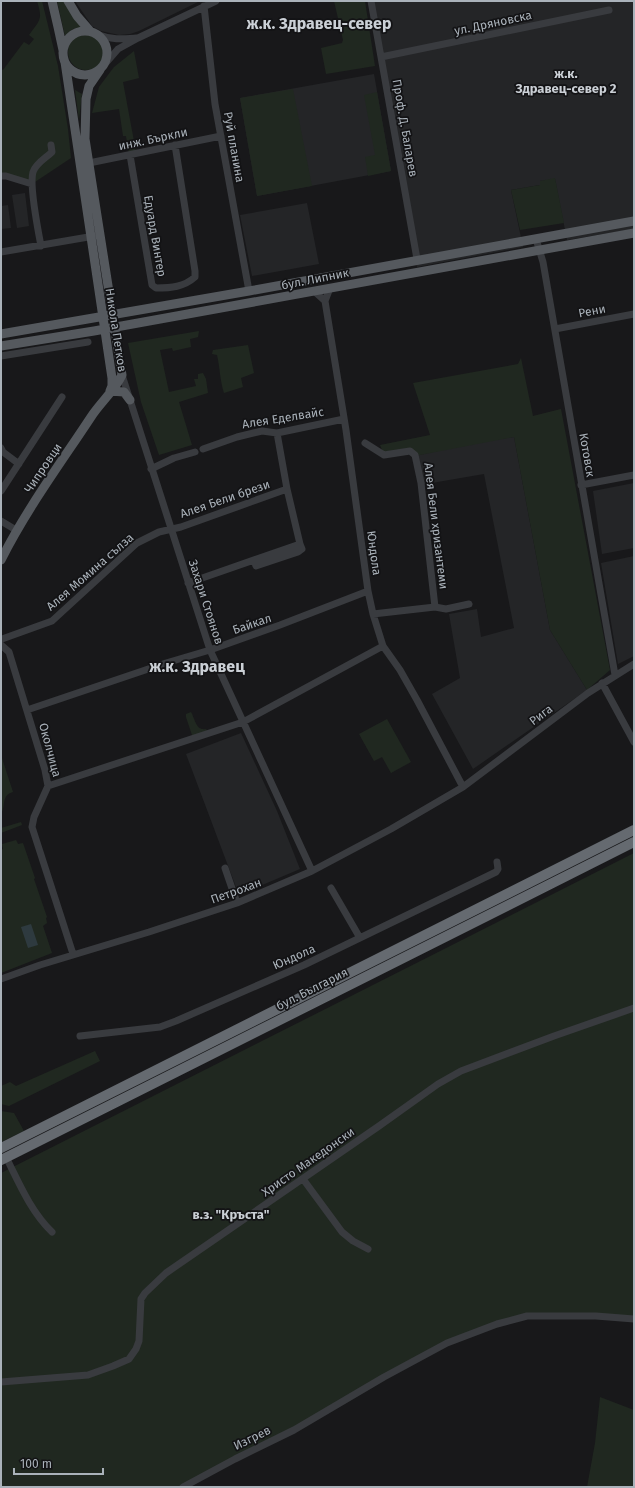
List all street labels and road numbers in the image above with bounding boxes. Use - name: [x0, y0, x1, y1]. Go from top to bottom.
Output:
- street label: ул. Дряновска: [453, 8, 533, 38]
- street label: Проф. Д. Баларев: [390, 78, 421, 178]
- street label: Руй планина: [221, 110, 247, 184]
- street label: инж. Бъркли: [117, 125, 189, 153]
- street label: Едуард Винтер: [141, 194, 169, 278]
- street label: бул. Липник: [280, 265, 351, 292]
- street label: Никола Петков: [102, 287, 130, 373]
- street label: Рени: [577, 302, 607, 320]
- street label: Алея Еделвайс: [241, 405, 325, 431]
- street label: Котовск: [576, 432, 598, 479]
- street label: Чипровци: [21, 441, 65, 495]
- street label: Алея Бели хризантеми: [421, 462, 451, 590]
- street label: Алея Бели брези: [178, 477, 272, 521]
- street label: Алея Момина сълза: [44, 530, 136, 614]
- street label: Юндола: [364, 530, 384, 576]
- street label: Захари Стоянов: [186, 558, 226, 646]
- street label: Байкал: [231, 611, 273, 637]
- street label: Рига: [527, 702, 555, 728]
- street label: Околчица: [36, 721, 64, 779]
- street label: Петрохан: [209, 875, 263, 907]
- street label: Юндола: [271, 941, 317, 973]
- street label: бул. България: [274, 965, 350, 1013]
- street label: Христо Македонски: [259, 1125, 357, 1199]
- street label: Изгрев: [231, 1423, 273, 1453]

